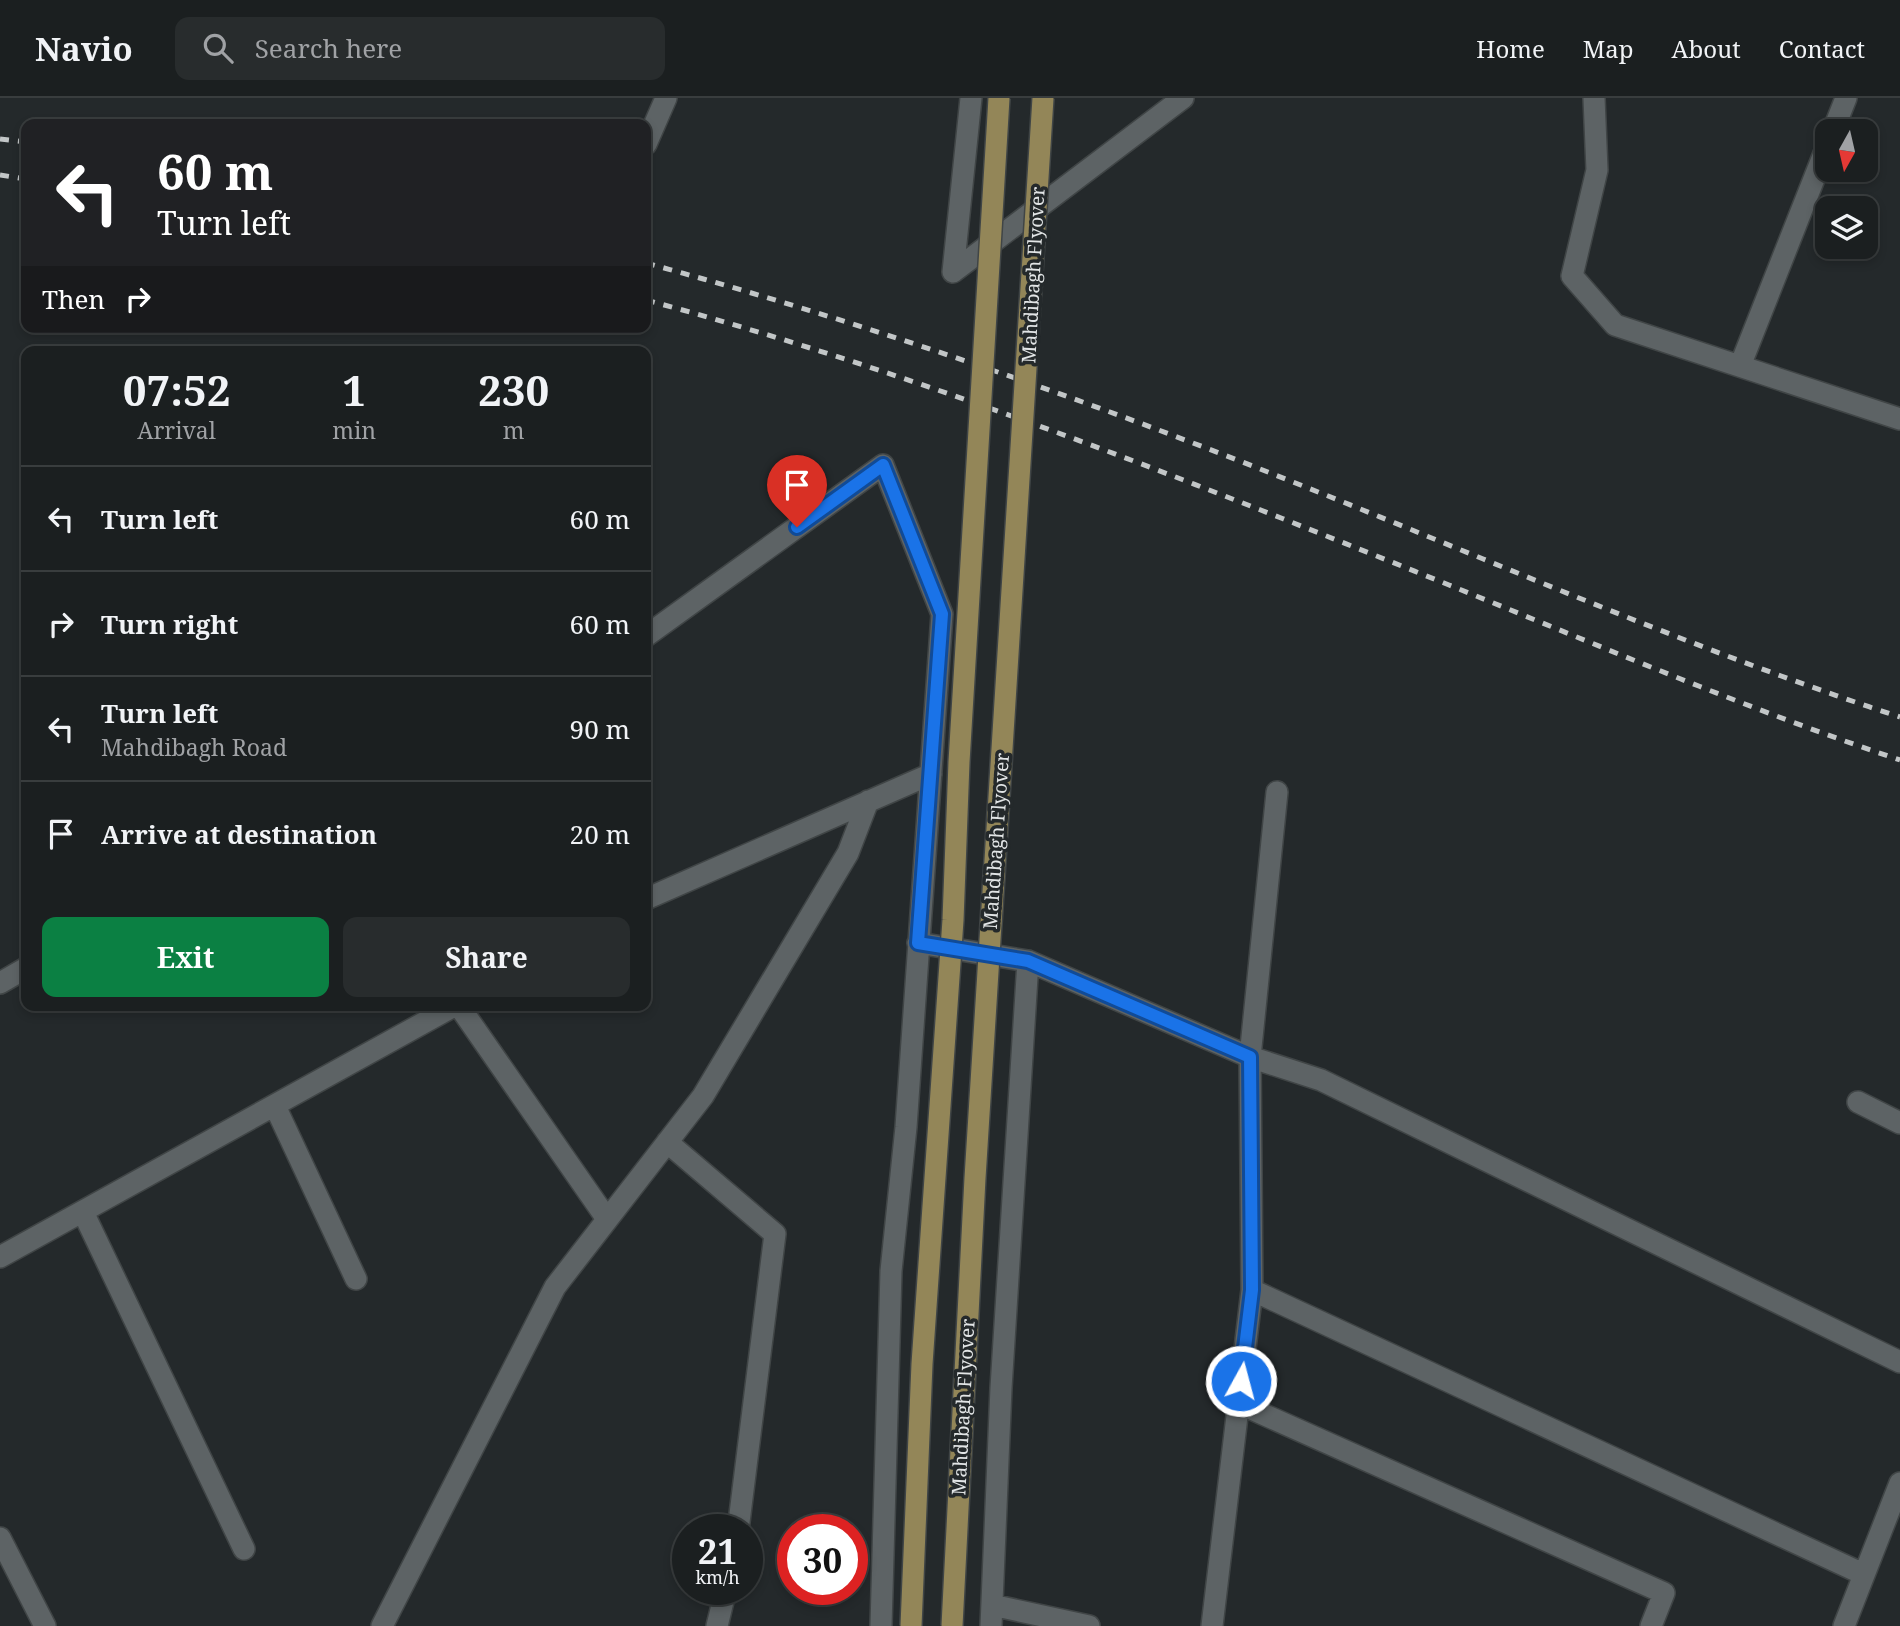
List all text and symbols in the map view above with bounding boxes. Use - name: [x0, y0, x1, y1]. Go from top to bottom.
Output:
- search box: [175, 17, 665, 80]
- text: Navio: [35, 26, 133, 71]
- icon: search: [199, 29, 237, 67]
- text: Search here: [255, 30, 402, 66]
- text: Home: [1476, 32, 1545, 65]
- text: Map: [1583, 32, 1634, 65]
- text: About: [1672, 32, 1741, 65]
- text: Contact: [1779, 32, 1865, 65]
- north arrow: [1815, 119, 1878, 182]
- map controls: [1815, 119, 1878, 259]
- text: 60 m: [157, 138, 273, 204]
- icon: left: [42, 147, 133, 238]
- street label: Mahdibagh Flyover: [1015, 186, 1051, 364]
- button: layers: [1815, 196, 1878, 259]
- text: Turn left: [157, 201, 291, 244]
- icon: right: [119, 280, 157, 318]
- text: Then: [42, 281, 105, 317]
- text: 07:52: [123, 361, 230, 418]
- text: 1: [342, 361, 366, 418]
- text: 230: [478, 361, 549, 418]
- text: Arrival: [137, 414, 216, 446]
- text: min: [332, 414, 376, 446]
- text: m: [503, 414, 524, 446]
- pin: [767, 455, 827, 527]
- icon: arrive: [778, 466, 816, 504]
- icon: left: [42, 500, 80, 538]
- text: Turn left: [101, 501, 218, 537]
- text: 60 m: [570, 501, 630, 537]
- icon: right: [42, 605, 80, 643]
- text: Turn right: [101, 606, 238, 642]
- text: 60 m: [570, 606, 630, 642]
- text: Turn left: [101, 695, 218, 731]
- icon: left: [42, 710, 80, 748]
- text: 90 m: [570, 711, 630, 747]
- text: Mahdibagh Road: [101, 731, 287, 763]
- street label: Mahdibagh Flyover: [977, 752, 1015, 930]
- icon: arrive: [42, 815, 80, 853]
- text: Arrive at destination: [101, 816, 377, 852]
- text: 20 m: [570, 816, 630, 852]
- button: Exit: [42, 917, 329, 997]
- button: Share: [343, 917, 630, 997]
- street label: Mahdibagh Flyover: [945, 1318, 981, 1496]
- position arrow: [1204, 1344, 1278, 1418]
- speed limit sign: 30: [777, 1514, 868, 1605]
- text: 21: [698, 1527, 737, 1574]
- text: km/h: [695, 1565, 740, 1589]

